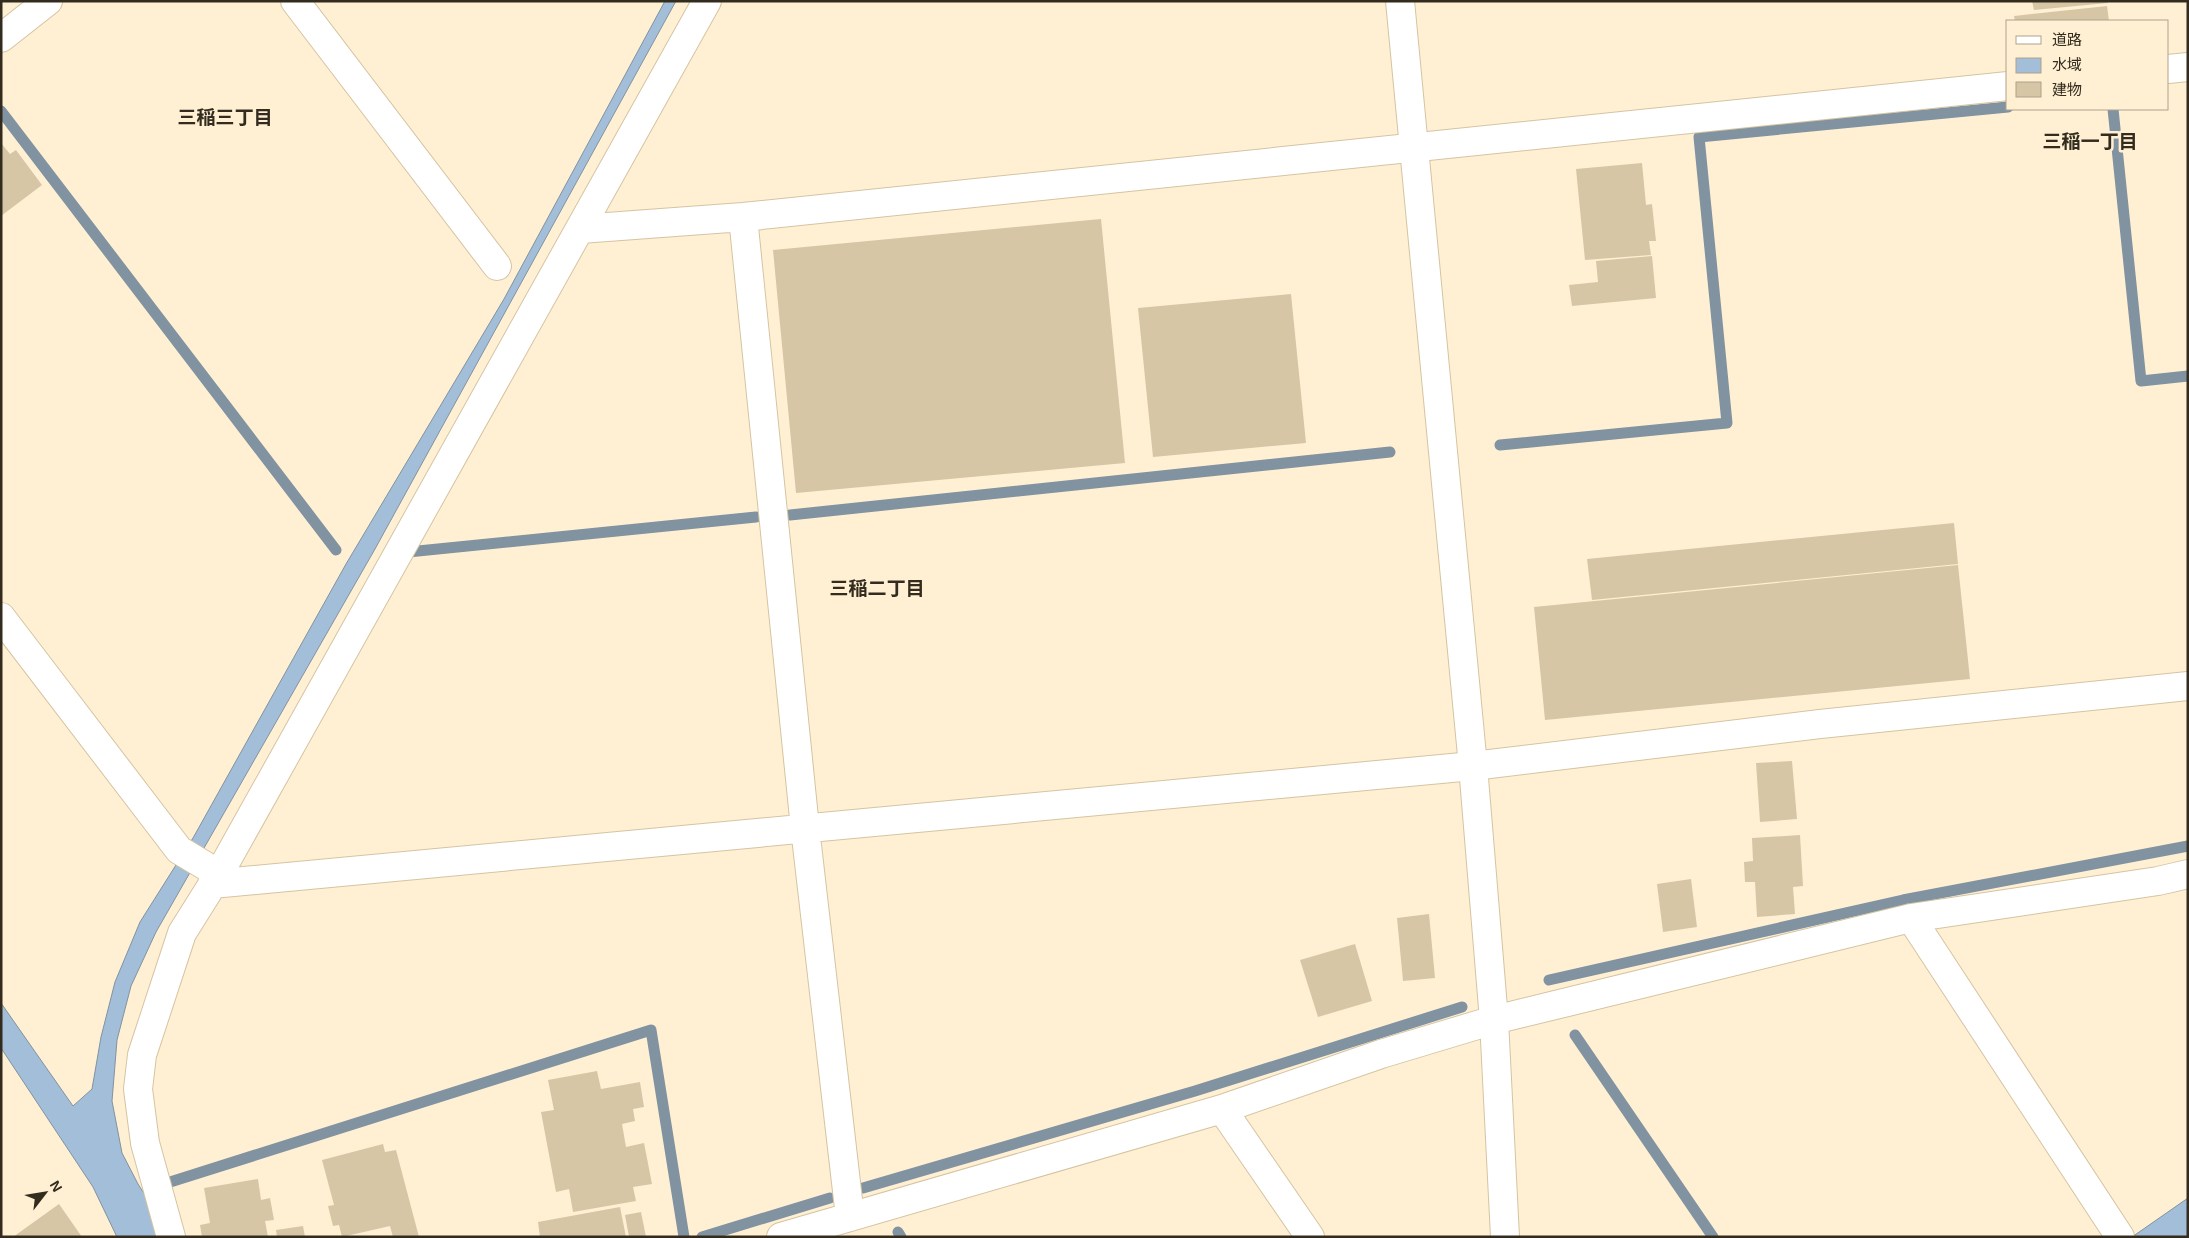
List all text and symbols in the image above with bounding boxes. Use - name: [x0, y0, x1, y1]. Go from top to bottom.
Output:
- legend: [2006, 20, 2169, 110]
- text: 道路: [2052, 31, 2082, 48]
- text: 水域: [2052, 56, 2082, 73]
- text: 建物: [2052, 81, 2082, 98]
- district label: 三稲三丁目: [177, 107, 273, 128]
- district label: 三稲一丁目: [2042, 131, 2138, 152]
- district label: 三稲二丁目: [829, 578, 925, 599]
- north arrow: [20, 1168, 70, 1218]
- text: N: [47, 1178, 66, 1195]

